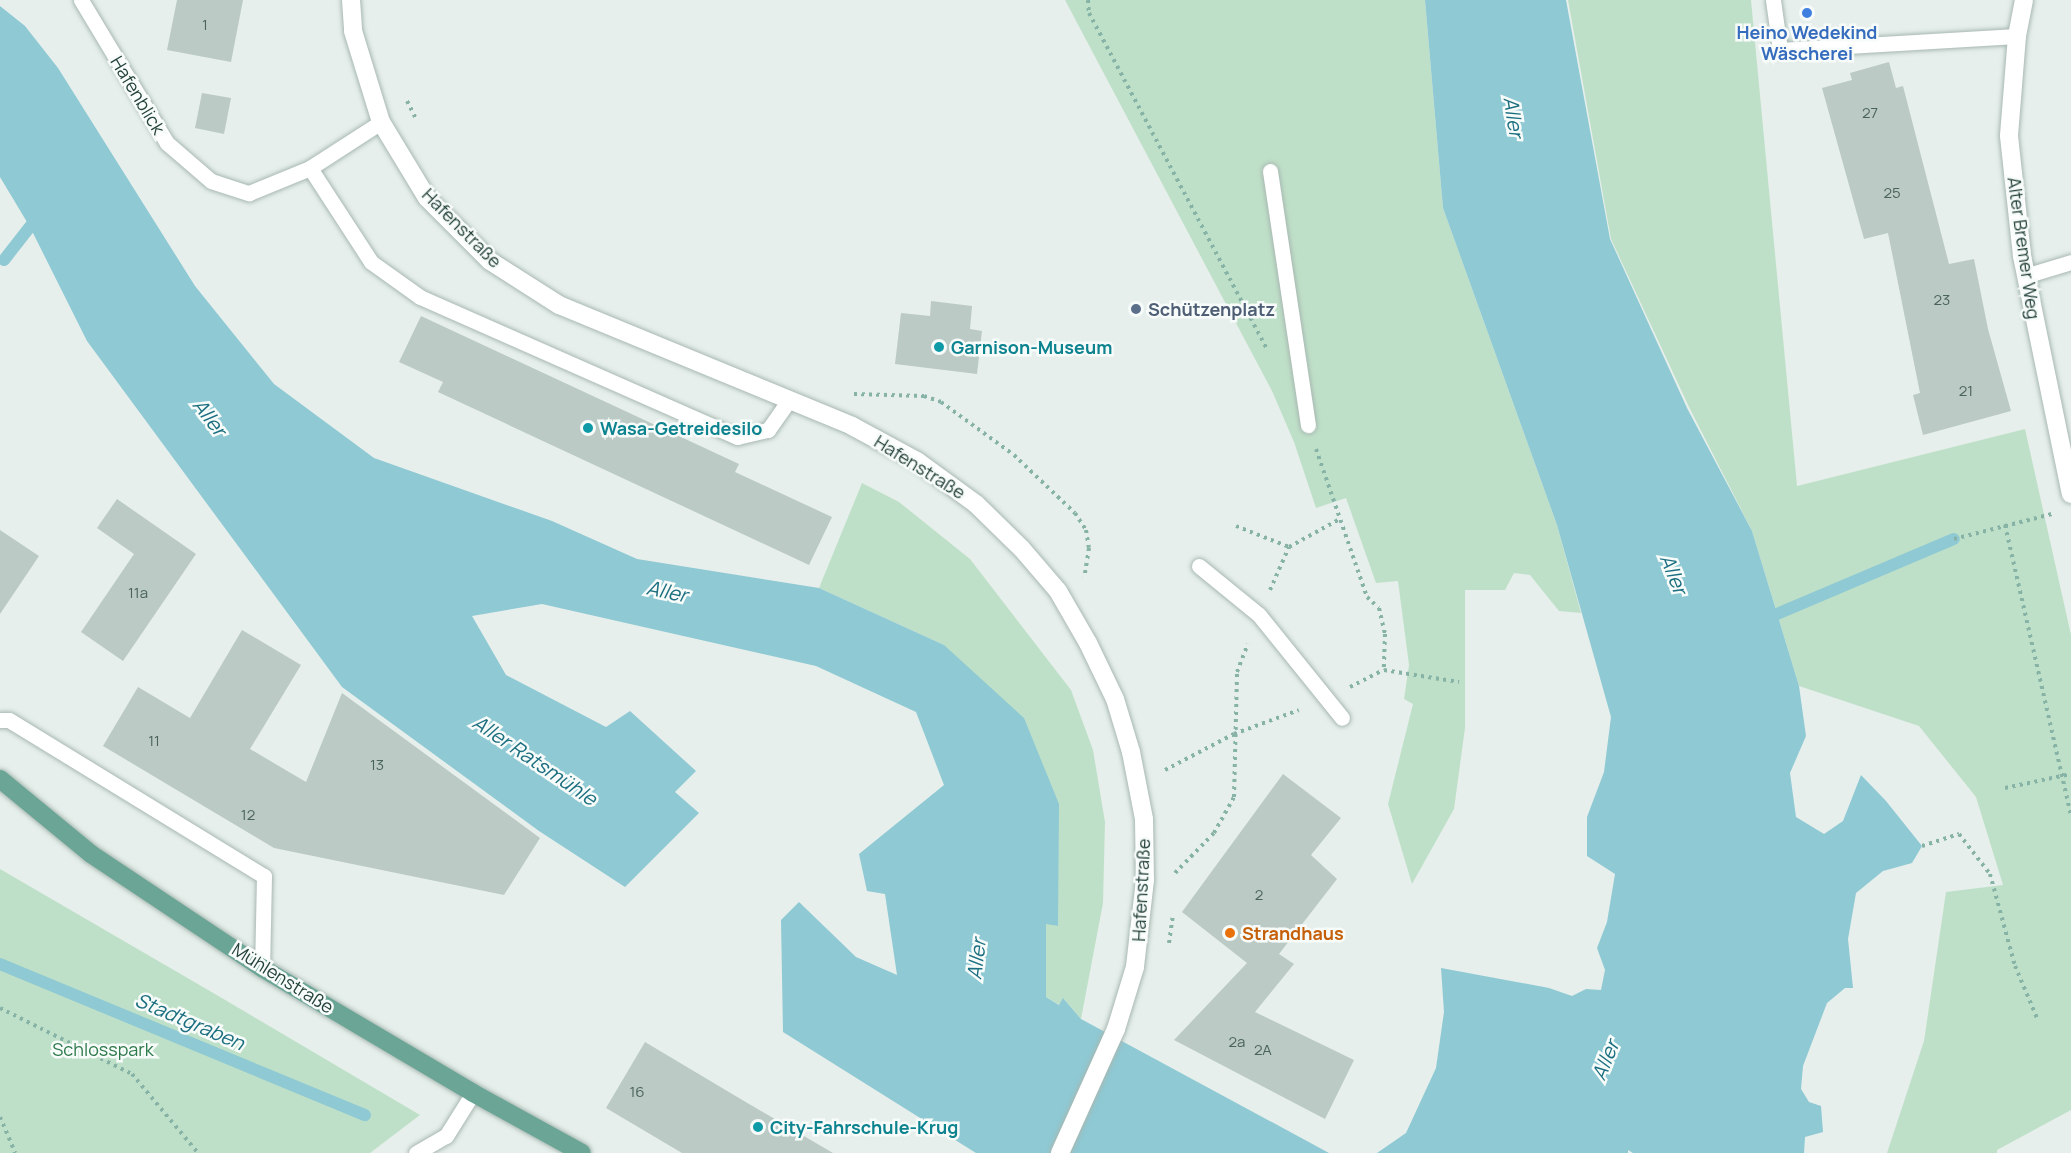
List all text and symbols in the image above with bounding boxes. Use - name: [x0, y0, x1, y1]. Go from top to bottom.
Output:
- marker: Heino Wedekind Wäscherei: [1800, 6, 1814, 20]
- house number: 1: [202, 16, 208, 34]
- place label: Heino Wedekind Wäscherei: [1737, 22, 1877, 64]
- street label: Hafenblick: [106, 52, 170, 138]
- water label: Aller: [1499, 95, 1529, 139]
- house number: 27: [1862, 104, 1878, 122]
- street label: Alter Bremer Weg: [2003, 175, 2045, 321]
- street label: Hafenstraße: [418, 184, 506, 272]
- house number: 25: [1883, 184, 1901, 202]
- house number: 23: [1934, 291, 1950, 309]
- place label: Schützenplatz: [1148, 298, 1275, 320]
- marker: Schützenplatz: [1129, 302, 1143, 316]
- place label: Garnison-Museum: [951, 336, 1112, 358]
- marker: Garnison-Museum: [932, 340, 946, 354]
- house number: 21: [1959, 382, 1973, 400]
- water label: Aller: [188, 393, 232, 441]
- place label: Wasa-Getreidesilo: [600, 417, 762, 439]
- marker: Wasa-Getreidesilo: [581, 421, 595, 435]
- street label: Hafenstraße: [870, 430, 970, 504]
- water label: Aller: [1655, 551, 1693, 597]
- water label: Aller: [644, 575, 690, 607]
- house number: 11a: [128, 584, 148, 602]
- water label: Aller Ratsmühle: [469, 710, 601, 810]
- house number: 11: [148, 732, 160, 750]
- house number: 13: [370, 756, 384, 774]
- house number: 12: [241, 806, 255, 824]
- street label: Hafenstraße: [1128, 838, 1154, 942]
- house number: 2: [1255, 886, 1263, 904]
- place label: Strandhaus: [1242, 922, 1344, 944]
- marker: Strandhaus: [1223, 926, 1237, 940]
- water label: Aller: [962, 937, 990, 981]
- street label: Mühlenstraße: [228, 938, 338, 1018]
- water label: Stadtgraben: [132, 987, 248, 1055]
- house number: 2a: [1229, 1033, 1245, 1051]
- water label: Aller: [1586, 1037, 1624, 1083]
- park label: Schlosspark: [52, 1038, 154, 1060]
- house number: 2A: [1254, 1041, 1272, 1059]
- house number: 16: [629, 1083, 645, 1101]
- place label: City-Fahrschule-Krug: [770, 1116, 958, 1138]
- marker: City-Fahrschule-Krug: [751, 1120, 765, 1134]

